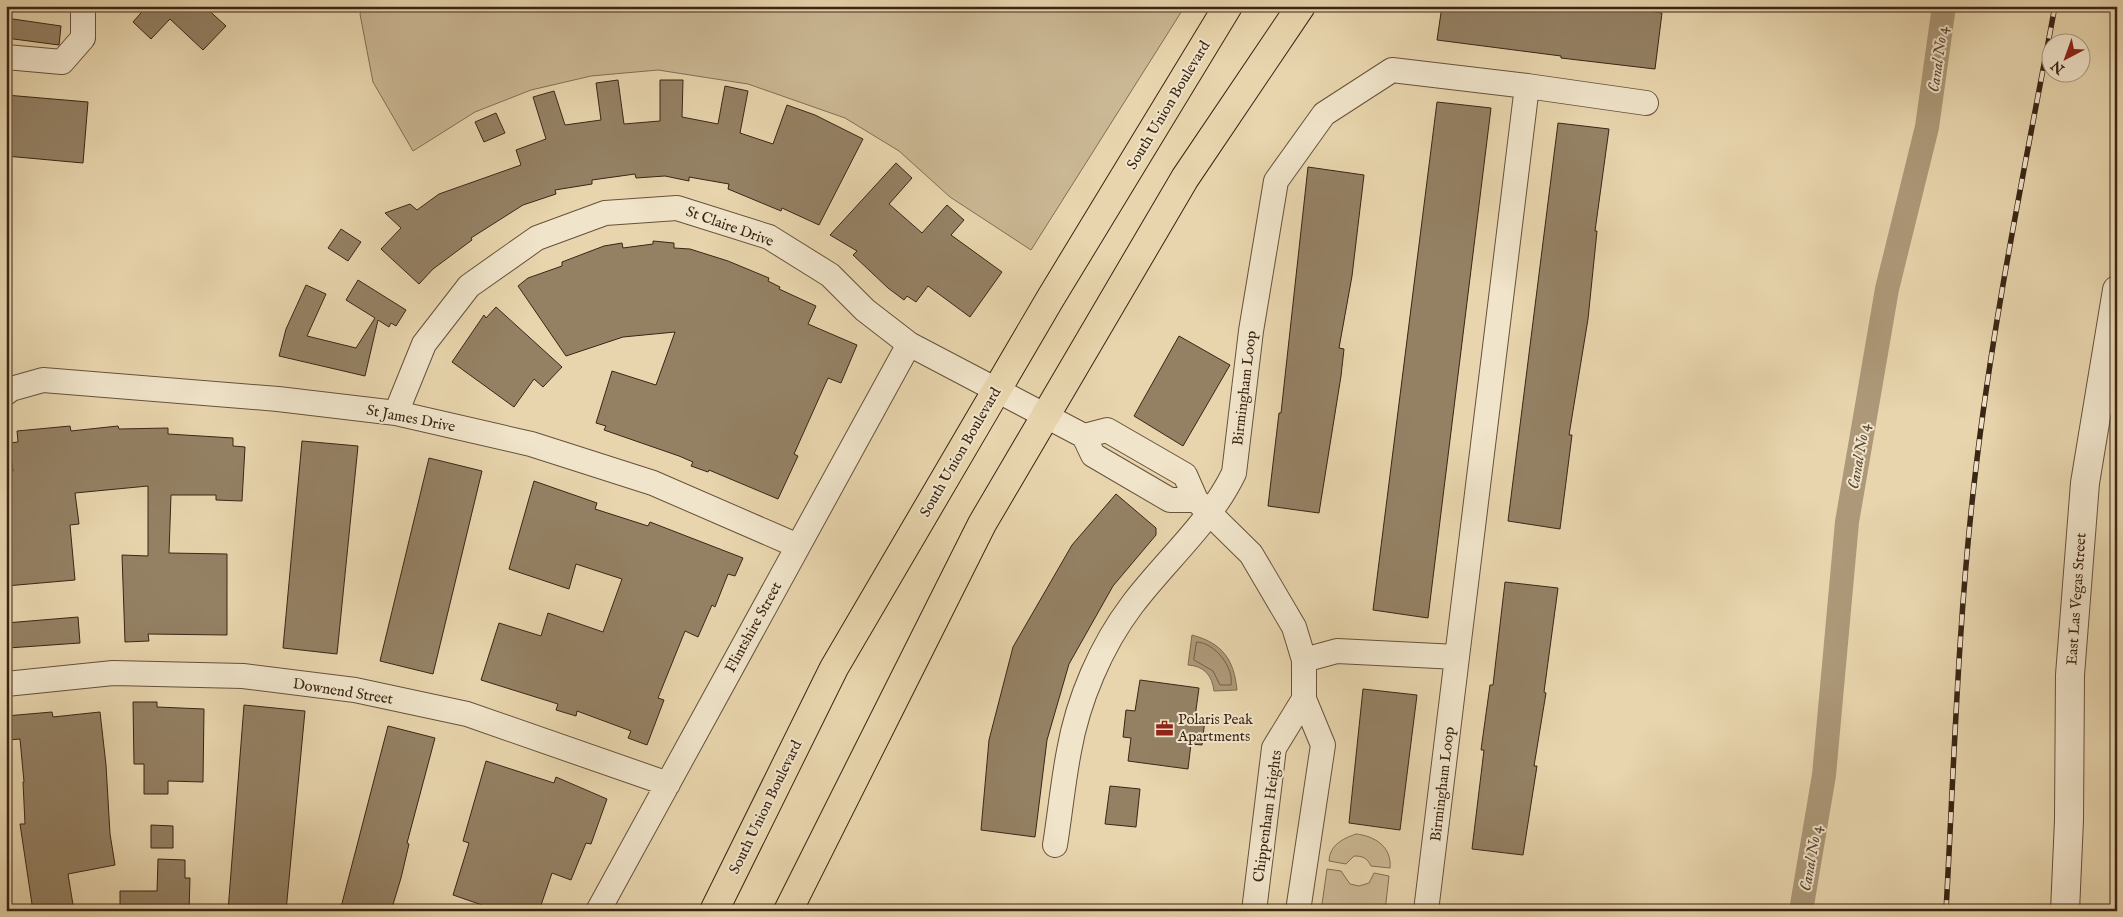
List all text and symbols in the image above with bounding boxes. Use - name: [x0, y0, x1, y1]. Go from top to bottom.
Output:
- water label: Canal No 4: [1924, 25, 1954, 94]
- north arrow: [2040, 32, 2090, 82]
- street label: South Union Boulevard: [1123, 37, 1215, 173]
- text: N: [2048, 56, 2069, 78]
- street label: St Claire Drive: [683, 202, 776, 251]
- street label: Birmingham Loop: [1228, 330, 1261, 447]
- street label: South Union Boulevard: [916, 383, 1006, 521]
- street label: St James Drive: [365, 401, 457, 436]
- water label: Canal No 4: [1844, 422, 1876, 491]
- street label: East Las Vegas Street: [2062, 532, 2091, 666]
- street label: Flintshire Street: [721, 578, 786, 676]
- street label: Downend Street: [291, 674, 394, 709]
- place label: Polaris Peak Apartments: [1177, 710, 1254, 746]
- office icon: Polaris Peak Apartments: [1154, 718, 1174, 738]
- street label: Birmingham Loop: [1426, 726, 1459, 843]
- street label: South Union Boulevard: [725, 736, 807, 877]
- street label: Chippenham Heights: [1249, 749, 1286, 883]
- water label: Canal No 4: [1796, 824, 1828, 893]

